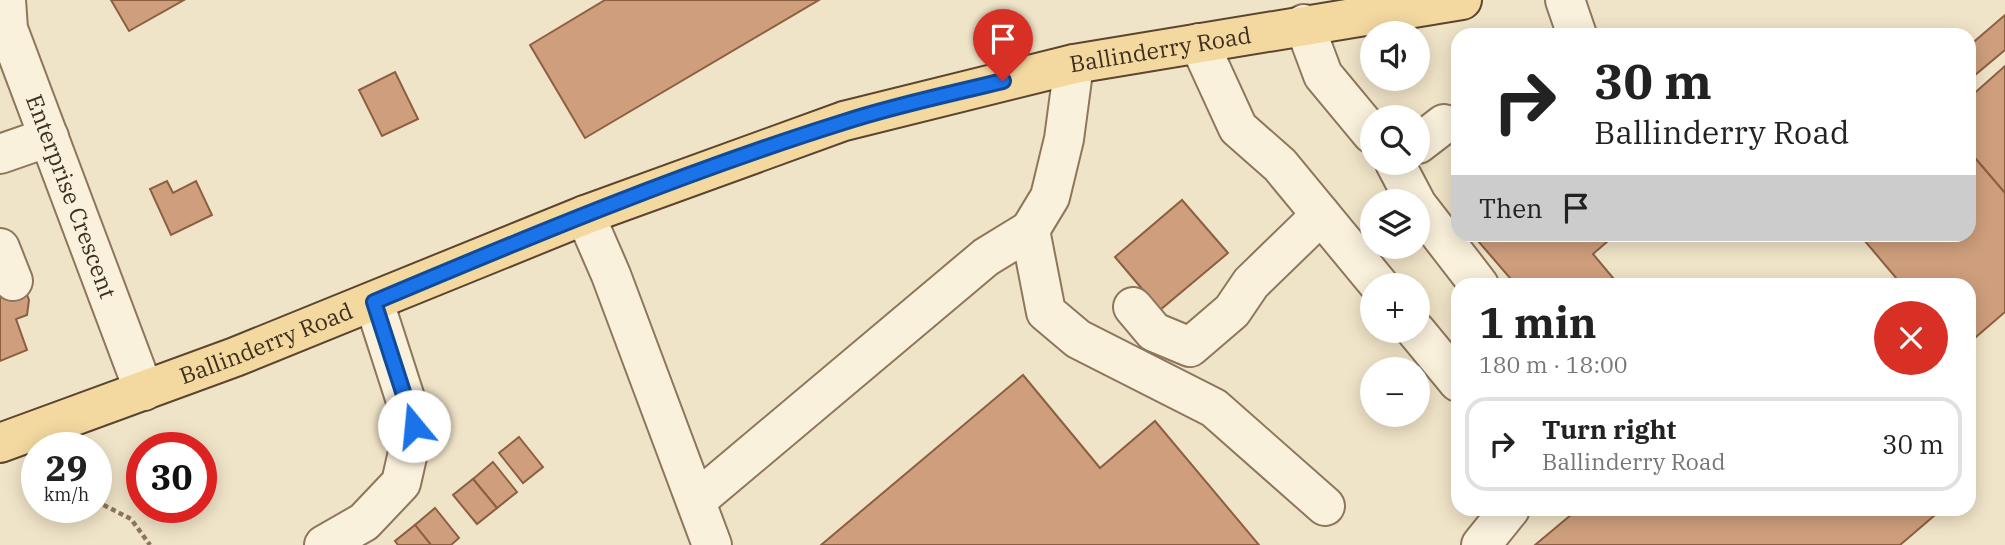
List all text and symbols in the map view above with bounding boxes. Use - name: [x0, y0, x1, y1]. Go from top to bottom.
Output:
- pin: [973, 9, 1033, 81]
- street label: Ballinderry Road: [1067, 19, 1253, 79]
- icon: arrive: [984, 20, 1022, 58]
- map controls: [1360, 21, 1430, 427]
- button: sound: [1360, 21, 1430, 91]
- text: 30 m: [1594, 49, 1712, 112]
- icon: right: [1479, 56, 1570, 147]
- street label: Enterprise Crescent: [20, 90, 124, 302]
- button: search: [1360, 105, 1430, 175]
- text: Ballinderry Road: [1594, 111, 1849, 153]
- button: layers: [1360, 189, 1430, 259]
- icon: arrive: [1557, 189, 1595, 227]
- text: Then: [1479, 191, 1543, 225]
- button: +: [1360, 273, 1430, 343]
- street label: Ballinderry Road: [175, 295, 357, 390]
- text: 1 min: [1479, 295, 1597, 350]
- button: close: [1874, 301, 1948, 375]
- text: 180 m · 18:00: [1479, 349, 1628, 379]
- button: −: [1360, 357, 1430, 427]
- position arrow: [377, 389, 451, 463]
- text: Turn right: [1542, 412, 1676, 446]
- icon: right: [1483, 425, 1521, 463]
- text: 30 m: [1882, 427, 1944, 461]
- speed limit sign: 30: [126, 432, 217, 523]
- text: 29: [45, 445, 88, 491]
- text: Ballinderry Road: [1542, 446, 1726, 476]
- text: km/h: [44, 483, 89, 506]

